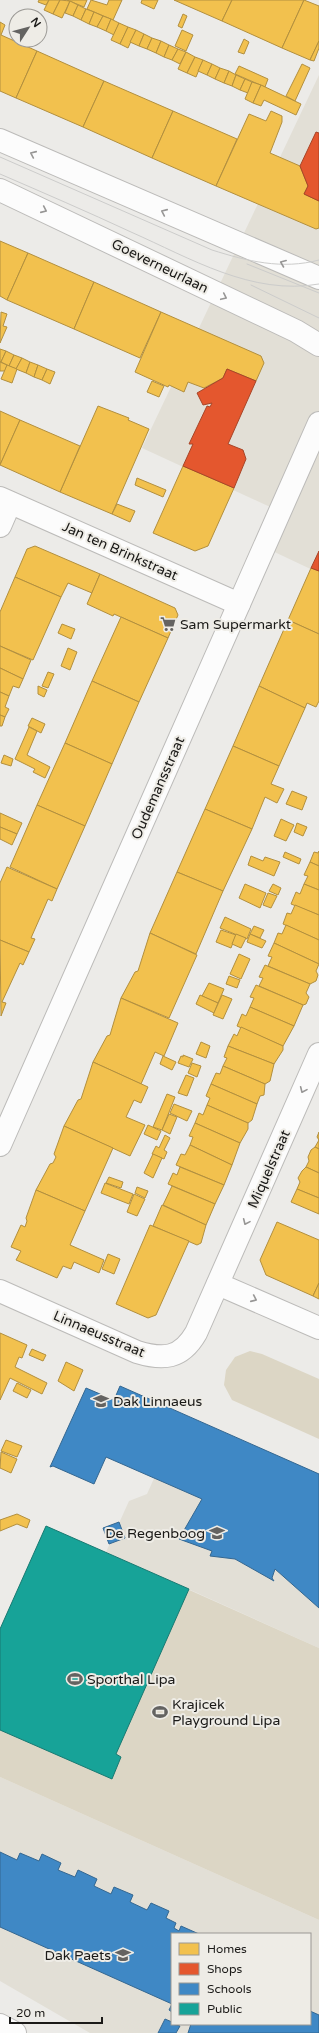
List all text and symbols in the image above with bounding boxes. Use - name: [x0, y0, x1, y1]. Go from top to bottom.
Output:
- north arrow: [8, 8, 48, 48]
- text: N: [28, 15, 44, 30]
- one-way arrow: [29, 151, 36, 159]
- one-way arrow: [39, 205, 47, 213]
- one-way arrow: [160, 209, 168, 217]
- street label: Goeverneurlaan: [109, 235, 211, 297]
- one-way arrow: [279, 260, 286, 268]
- one-way arrow: [219, 292, 227, 300]
- street label: Jan ten Brinkstraat: [60, 518, 181, 584]
- supermarket icon: Sam Supermarkt: [159, 615, 177, 633]
- place label: Sam Supermarkt: [180, 616, 292, 633]
- street label: Oudemansstraat: [128, 733, 189, 842]
- one-way arrow: [300, 1086, 308, 1093]
- street label: Miquelstraat: [244, 1127, 294, 1211]
- one-way arrow: [242, 1218, 250, 1225]
- one-way arrow: [251, 1295, 258, 1303]
- street label: Linnaeusstraat: [51, 1307, 148, 1361]
- school or university icon: Dak Linnaeus: [92, 1392, 110, 1410]
- place label: Dak Linnaeus: [113, 1393, 202, 1410]
- school or university icon: De Regenboog: [208, 1524, 226, 1542]
- place label: De Regenboog: [105, 1525, 205, 1542]
- sports icon: Sporthal Lipa: [66, 1670, 84, 1688]
- place label: Sporthal Lipa: [87, 1671, 175, 1688]
- place label: Krajicek Playground Lipa: [172, 1696, 280, 1729]
- sports icon: Krajicek Playground Lipa: [151, 1703, 169, 1721]
- legend: [171, 1933, 311, 2025]
- text: Homes: [207, 1942, 247, 1956]
- school or university icon: Dak Paets: [114, 1946, 132, 1964]
- place label: Dak Paets: [45, 1947, 111, 1964]
- text: Shops: [207, 1962, 242, 1976]
- text: Schools: [207, 1982, 252, 1996]
- scale bar: [10, 1999, 102, 2025]
- text: Public: [207, 2002, 242, 2016]
- text: 20 m: [16, 2006, 45, 2020]

